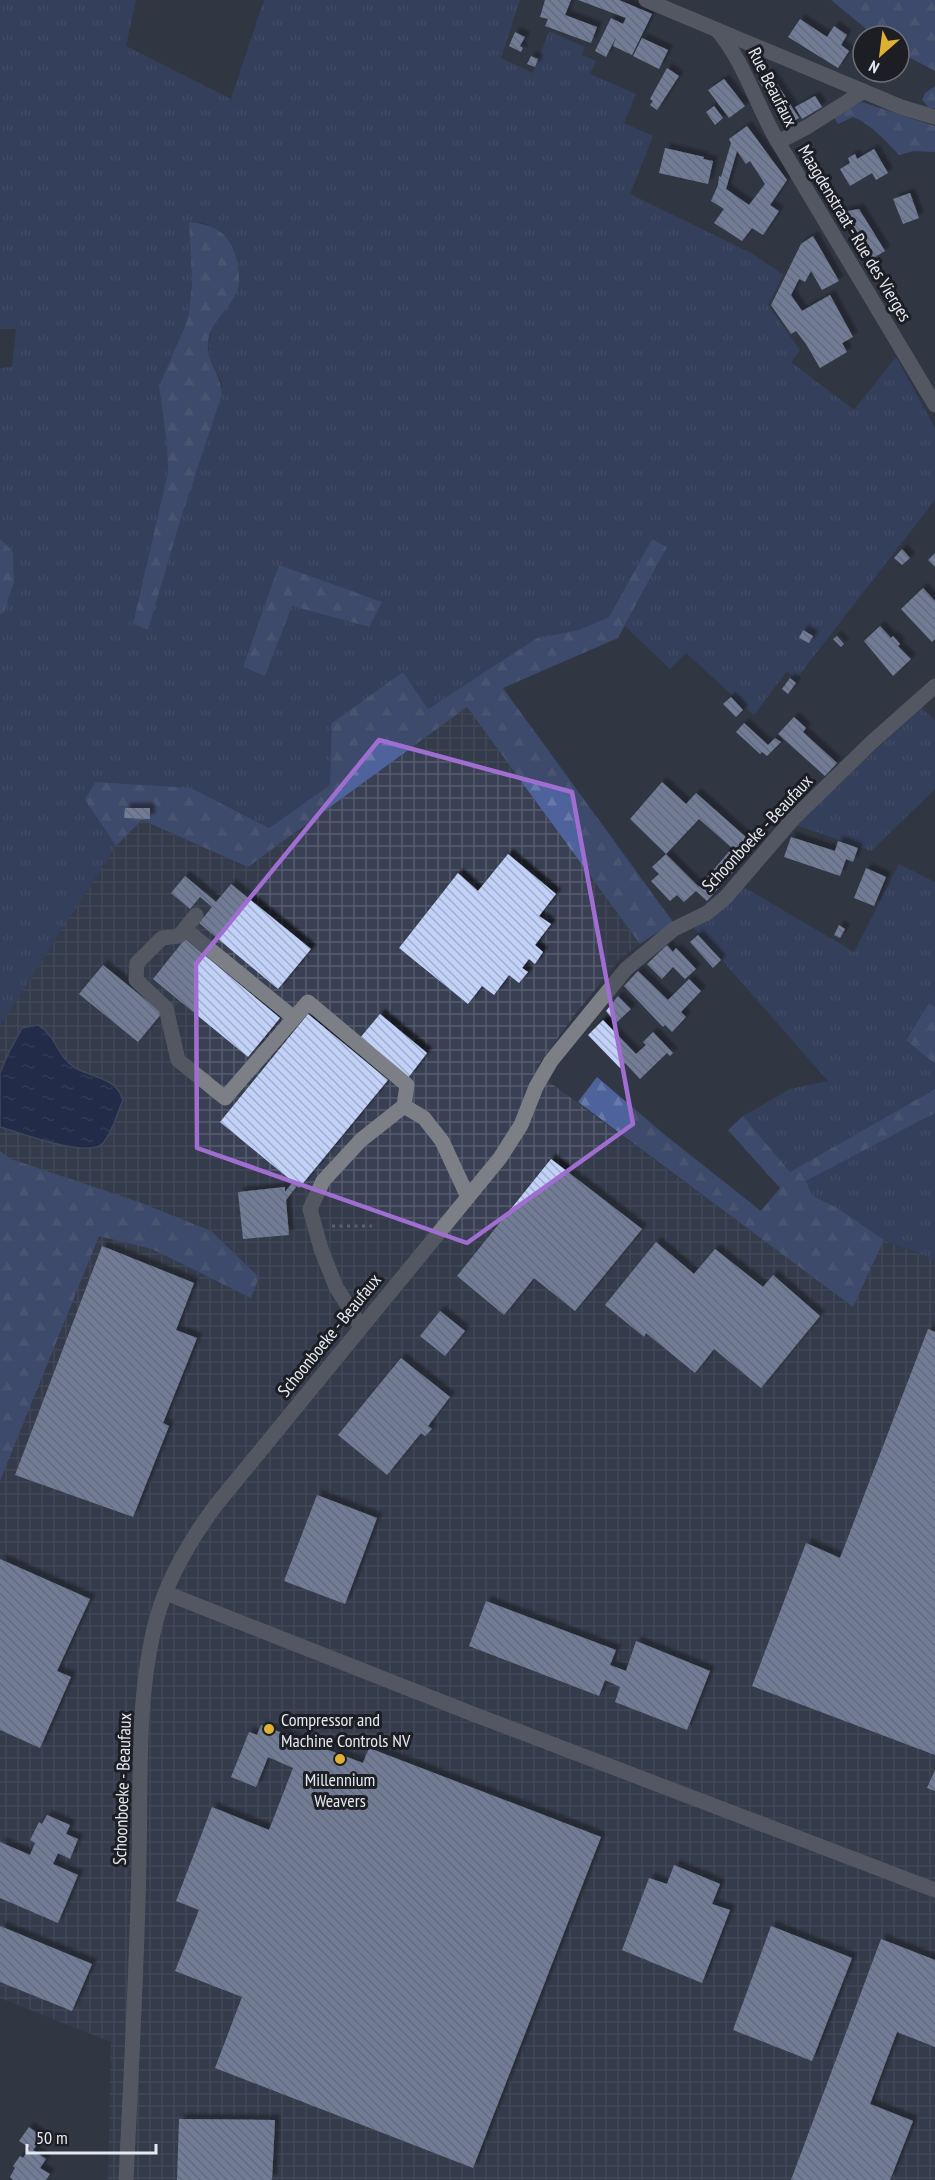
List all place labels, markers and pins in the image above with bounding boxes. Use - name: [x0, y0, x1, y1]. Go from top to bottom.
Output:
- place label: Compressor and Machine Controls NV: [281, 1708, 411, 1752]
- marker: Compressor and Machine Controls NV: [262, 1722, 276, 1736]
- marker: Millennium Weavers: [333, 1752, 347, 1766]
- place label: Millennium Weavers: [305, 1768, 375, 1812]

